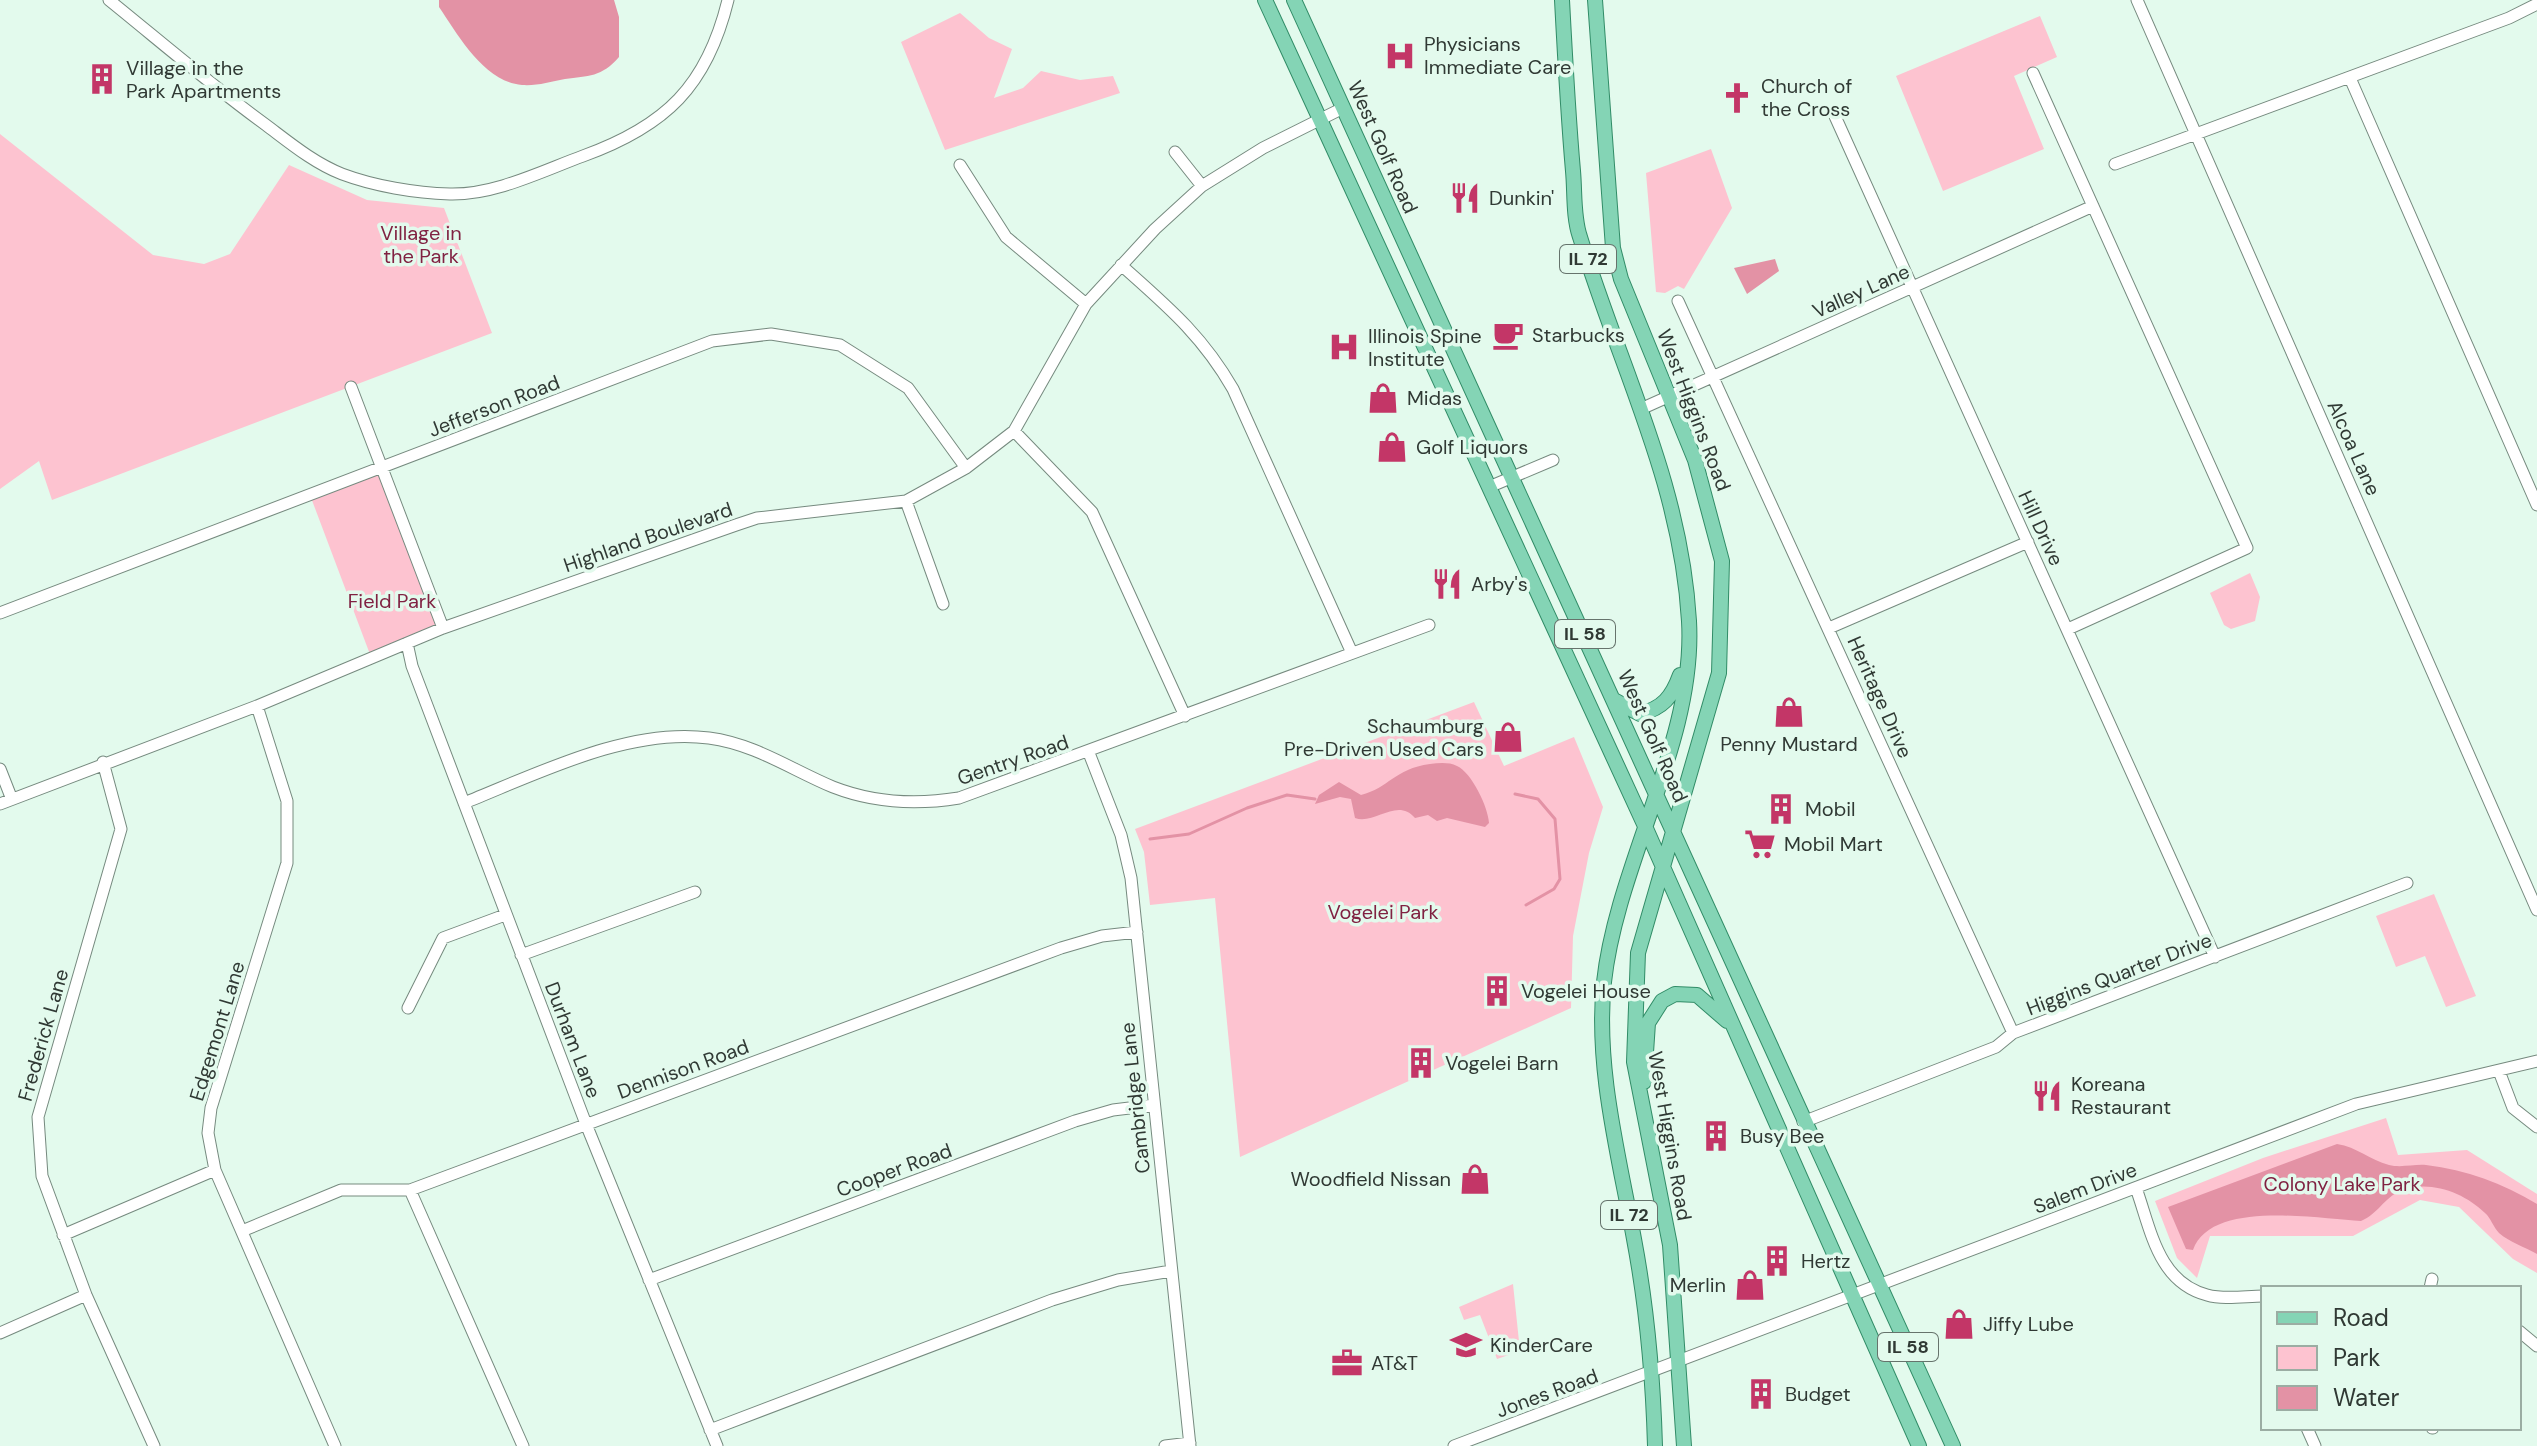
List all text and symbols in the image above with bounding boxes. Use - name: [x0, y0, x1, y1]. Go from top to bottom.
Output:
- place label: Physicians Immediate Care: [1424, 31, 1571, 80]
- hospital icon: Physicians Immediate Care: [1383, 39, 1417, 73]
- place label: Village in the Park Apartments: [126, 55, 281, 104]
- building icon: Village in the Park Apartments: [85, 62, 119, 96]
- place label: Church of the Cross: [1761, 73, 1852, 122]
- street label: West Golf Road: [1342, 77, 1424, 217]
- church icon: Church of the Cross: [1720, 81, 1754, 115]
- restaurant icon: Dunkin': [1448, 181, 1482, 215]
- place label: Dunkin': [1489, 185, 1554, 211]
- park label: Village in the Park: [380, 220, 462, 269]
- road number: IL 72: [1560, 245, 1616, 273]
- street label: Valley Lane: [1808, 258, 1914, 324]
- cafe icon: Starbucks: [1491, 318, 1525, 352]
- place label: Starbucks: [1532, 322, 1625, 348]
- place label: Illinois Spine Institute: [1368, 323, 1482, 372]
- street label: West Higgins Road: [1651, 325, 1737, 495]
- hospital icon: Illinois Spine Institute: [1327, 330, 1361, 364]
- street label: Jefferson Road: [425, 369, 563, 443]
- shop icon: Midas: [1366, 381, 1400, 415]
- place label: Midas: [1407, 385, 1462, 411]
- street label: Alcoa Lane: [2321, 396, 2387, 500]
- shop icon: Golf Liquors: [1375, 430, 1409, 464]
- place label: Golf Liquors: [1416, 434, 1528, 460]
- street label: Hill Drive: [2012, 486, 2070, 570]
- street label: Highland Boulevard: [560, 496, 736, 578]
- restaurant icon: Arby's: [1430, 567, 1464, 601]
- place label: Arby's: [1471, 571, 1528, 597]
- park label: Field Park: [348, 588, 436, 614]
- road number: IL 58: [1555, 620, 1615, 648]
- street label: Heritage Drive: [1842, 632, 1918, 762]
- street label: West Golf Road: [1612, 666, 1694, 806]
- shop icon: Penny Mustard: [1772, 695, 1806, 729]
- place label: Schaumburg Pre-Driven Used Cars: [1284, 713, 1484, 762]
- shop icon: Schaumburg Pre-Driven Used Cars: [1491, 720, 1525, 754]
- street label: Gentry Road: [954, 729, 1072, 791]
- place label: Penny Mustard: [1720, 731, 1858, 757]
- building icon: Mobil: [1764, 792, 1798, 826]
- place label: Mobil: [1805, 796, 1855, 822]
- supermarket icon: Mobil Mart: [1743, 827, 1777, 861]
- place label: Mobil Mart: [1784, 831, 1883, 857]
- park label: Vogelei Park: [1327, 899, 1439, 925]
- street label: Higgins Quarter Drive: [2023, 927, 2215, 1021]
- street label: Edgemont Lane: [183, 958, 251, 1104]
- street label: Frederick Lane: [12, 966, 74, 1104]
- building icon: Vogelei House: [1480, 974, 1514, 1008]
- street label: Durham Lane: [539, 978, 607, 1102]
- place label: Vogelei House: [1521, 978, 1651, 1004]
- street label: Cambridge Lane: [1114, 1021, 1156, 1175]
- street label: Dennison Road: [614, 1033, 752, 1105]
- building icon: Vogelei Barn: [1404, 1046, 1438, 1080]
- street label: West Higgins Road: [1642, 1049, 1698, 1223]
- place label: Vogelei Barn: [1445, 1050, 1558, 1076]
- place label: Koreana Restaurant: [2071, 1071, 2171, 1120]
- restaurant icon: Koreana Restaurant: [2030, 1079, 2064, 1113]
- building icon: Busy Bee: [1699, 1119, 1733, 1153]
- place label: Busy Bee: [1740, 1123, 1824, 1149]
- street label: Cooper Road: [833, 1137, 955, 1203]
- street label: Salem Drive: [2030, 1156, 2140, 1220]
- shop icon: Woodfield Nissan: [1458, 1162, 1492, 1196]
- place label: Woodfield Nissan: [1290, 1166, 1451, 1192]
- park label: Colony Lake Park: [2263, 1171, 2421, 1197]
- road number: IL 72: [1601, 1201, 1657, 1229]
- building icon: Hertz: [1760, 1244, 1794, 1278]
- place label: Hertz: [1801, 1248, 1850, 1274]
- shop icon: Merlin: [1733, 1268, 1767, 1302]
- place label: Merlin: [1670, 1272, 1726, 1298]
- legend: [2261, 1286, 2521, 1430]
- text: Road: [2333, 1302, 2389, 1333]
- shop icon: Jiffy Lube: [1942, 1307, 1976, 1341]
- place label: Jiffy Lube: [1983, 1311, 2074, 1337]
- school or university icon: KinderCare: [1449, 1328, 1483, 1362]
- place label: KinderCare: [1490, 1332, 1593, 1358]
- road number: IL 58: [1878, 1333, 1938, 1361]
- text: Park: [2333, 1342, 2380, 1373]
- office icon: AT&T: [1330, 1346, 1364, 1380]
- place label: AT&T: [1371, 1350, 1418, 1376]
- street label: Jones Road: [1492, 1363, 1602, 1423]
- building icon: Budget: [1744, 1377, 1778, 1411]
- place label: Budget: [1785, 1381, 1851, 1407]
- text: Water: [2333, 1382, 2399, 1413]

